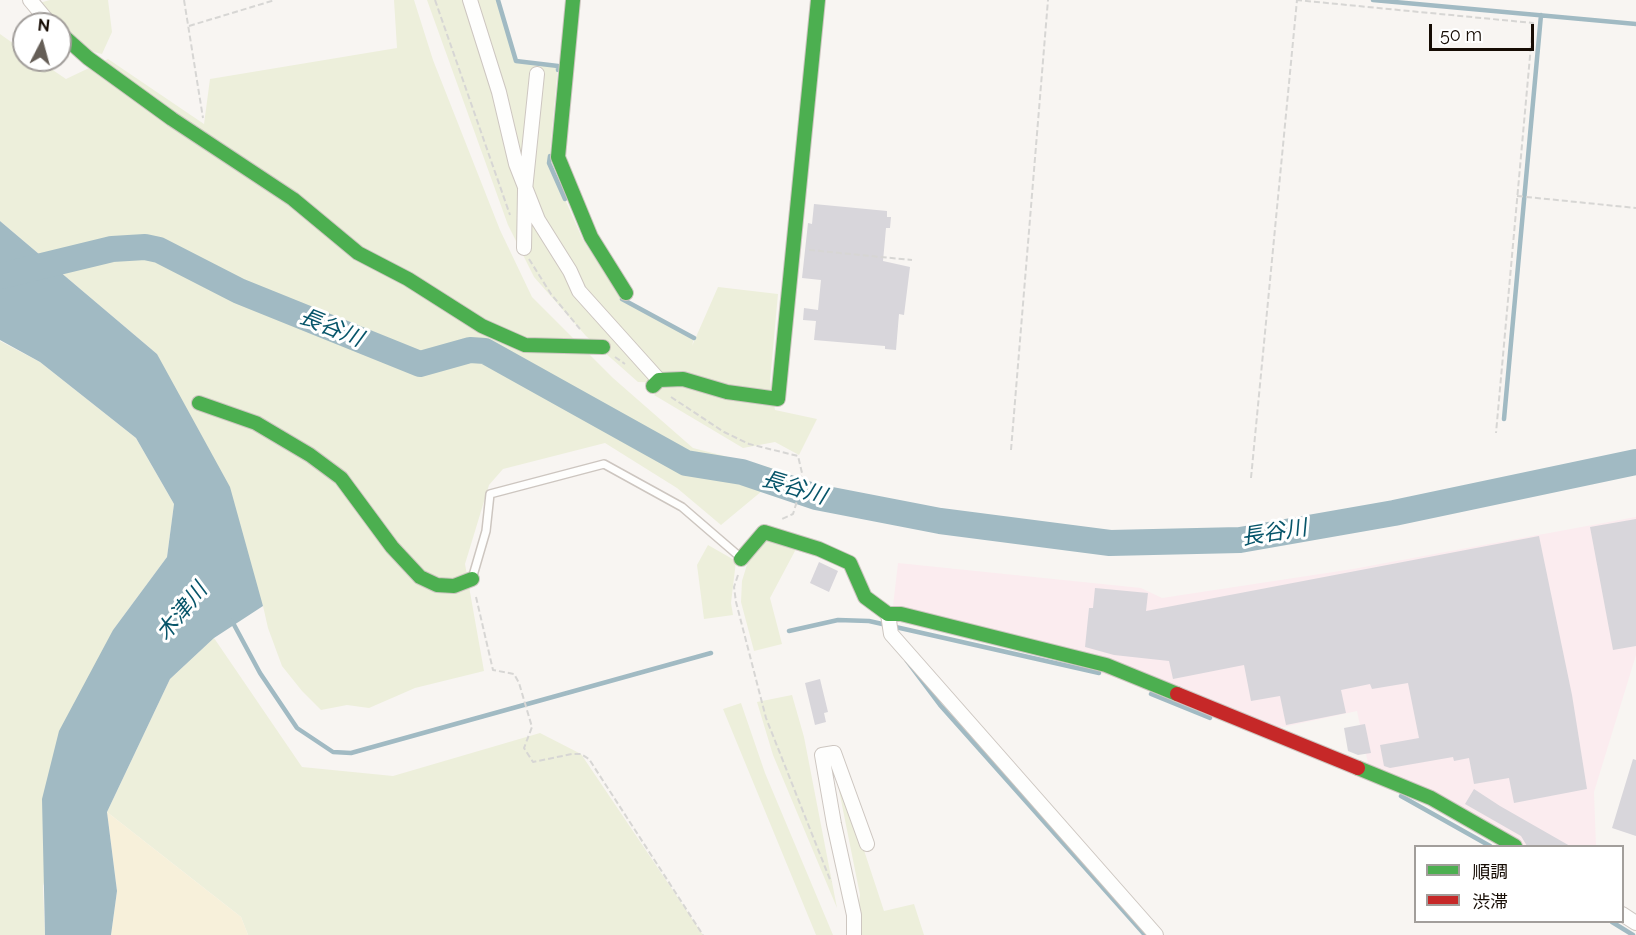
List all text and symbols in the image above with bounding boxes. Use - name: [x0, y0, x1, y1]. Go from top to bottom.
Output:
- north arrow: [12, 12, 72, 72]
- scale bar: [1432, 12, 1537, 50]
- text: N: [37, 16, 51, 36]
- text: 50 m: [1440, 24, 1482, 45]
- water label: 長谷川: [295, 303, 367, 353]
- water label: 長谷川: [759, 466, 829, 510]
- water label: 長谷川: [1239, 515, 1309, 551]
- water label: 木津川: [151, 578, 213, 646]
- legend: [1414, 845, 1624, 923]
- text: 順調: [1472, 861, 1508, 882]
- text: 渋滞: [1472, 891, 1508, 912]

